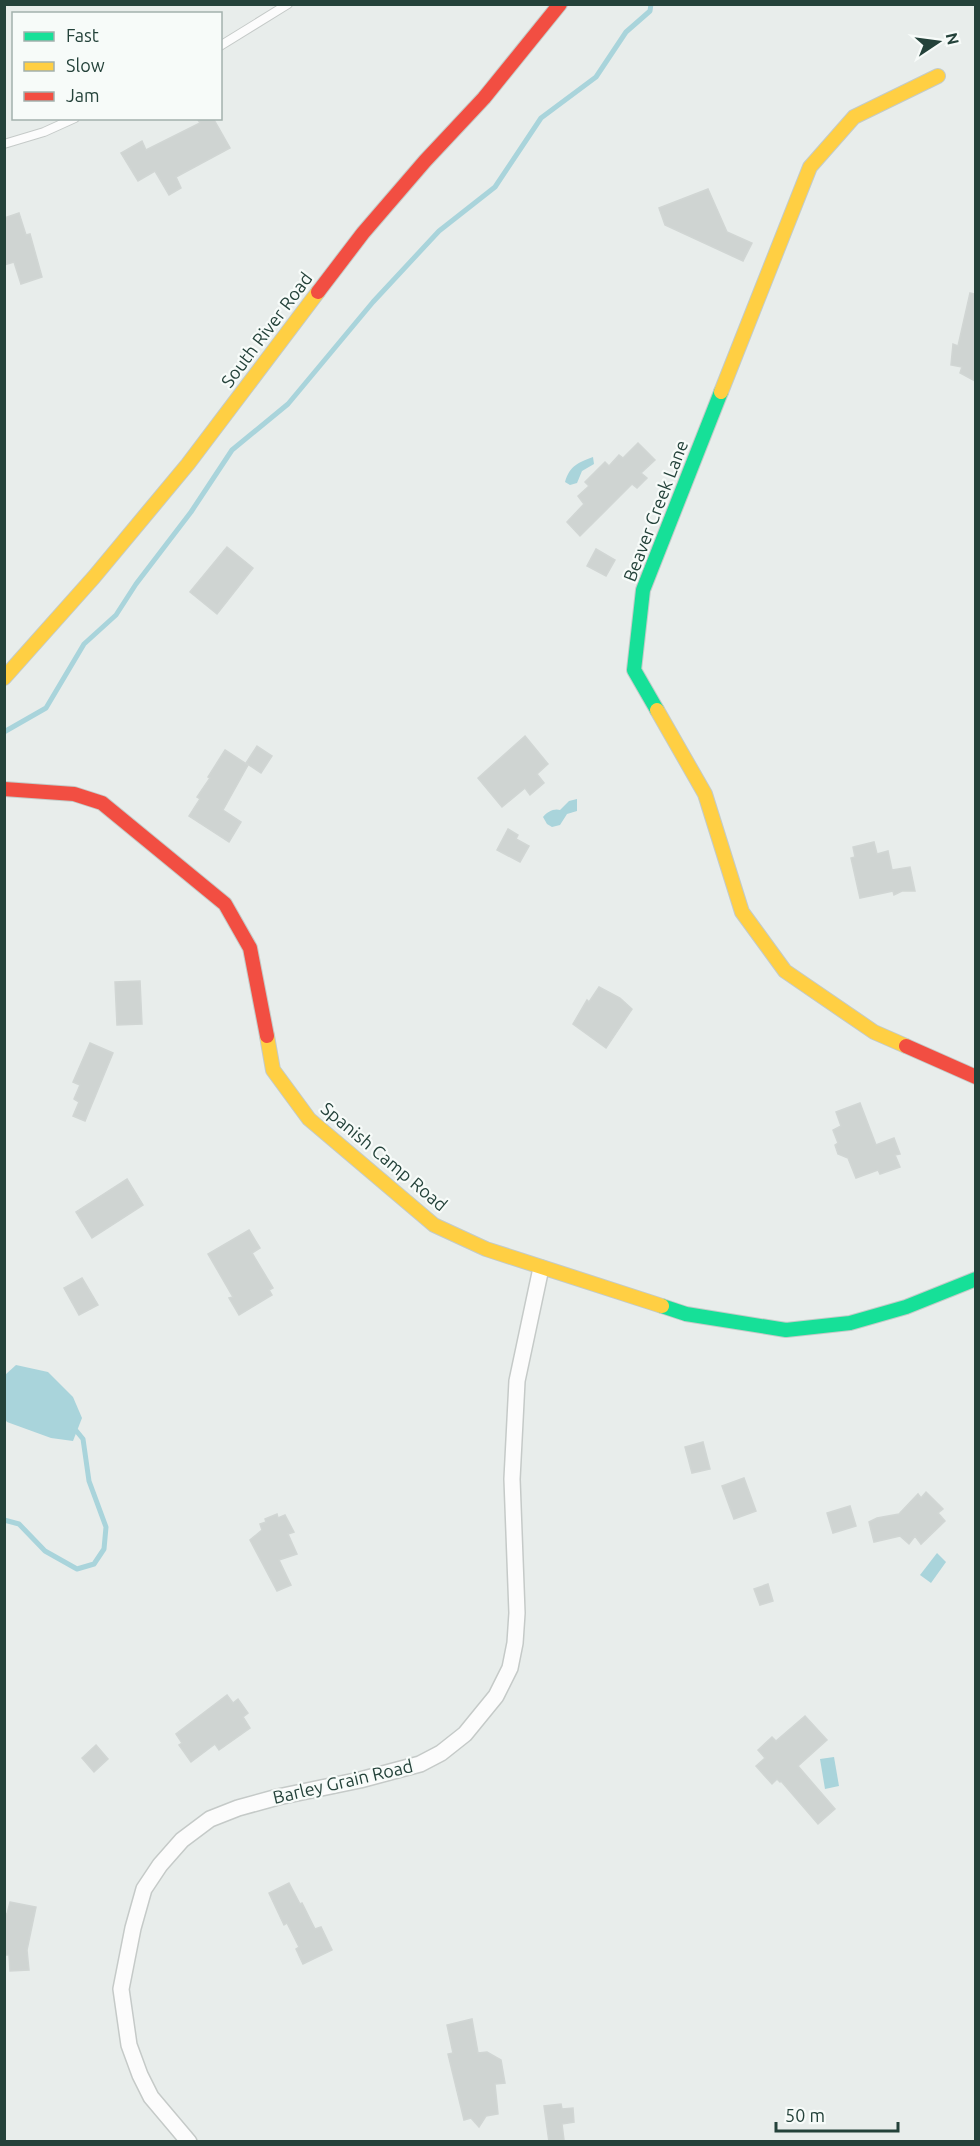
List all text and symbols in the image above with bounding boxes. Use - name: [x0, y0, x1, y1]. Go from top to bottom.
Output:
- legend: [12, 12, 222, 120]
- north arrow: [908, 12, 968, 72]
- text: Fast: [66, 25, 99, 45]
- text: N: [943, 31, 963, 46]
- text: Slow: [66, 55, 105, 75]
- text: Jam: [66, 85, 100, 105]
- street label: South River Road: [217, 268, 316, 391]
- street label: Beaver Creek Lane: [619, 437, 691, 584]
- street label: Spanish Camp Road: [318, 1098, 452, 1215]
- street label: Barley Grain Road: [271, 1755, 415, 1807]
- scale bar: [776, 2095, 898, 2133]
- text: 50 m: [785, 2105, 825, 2125]

